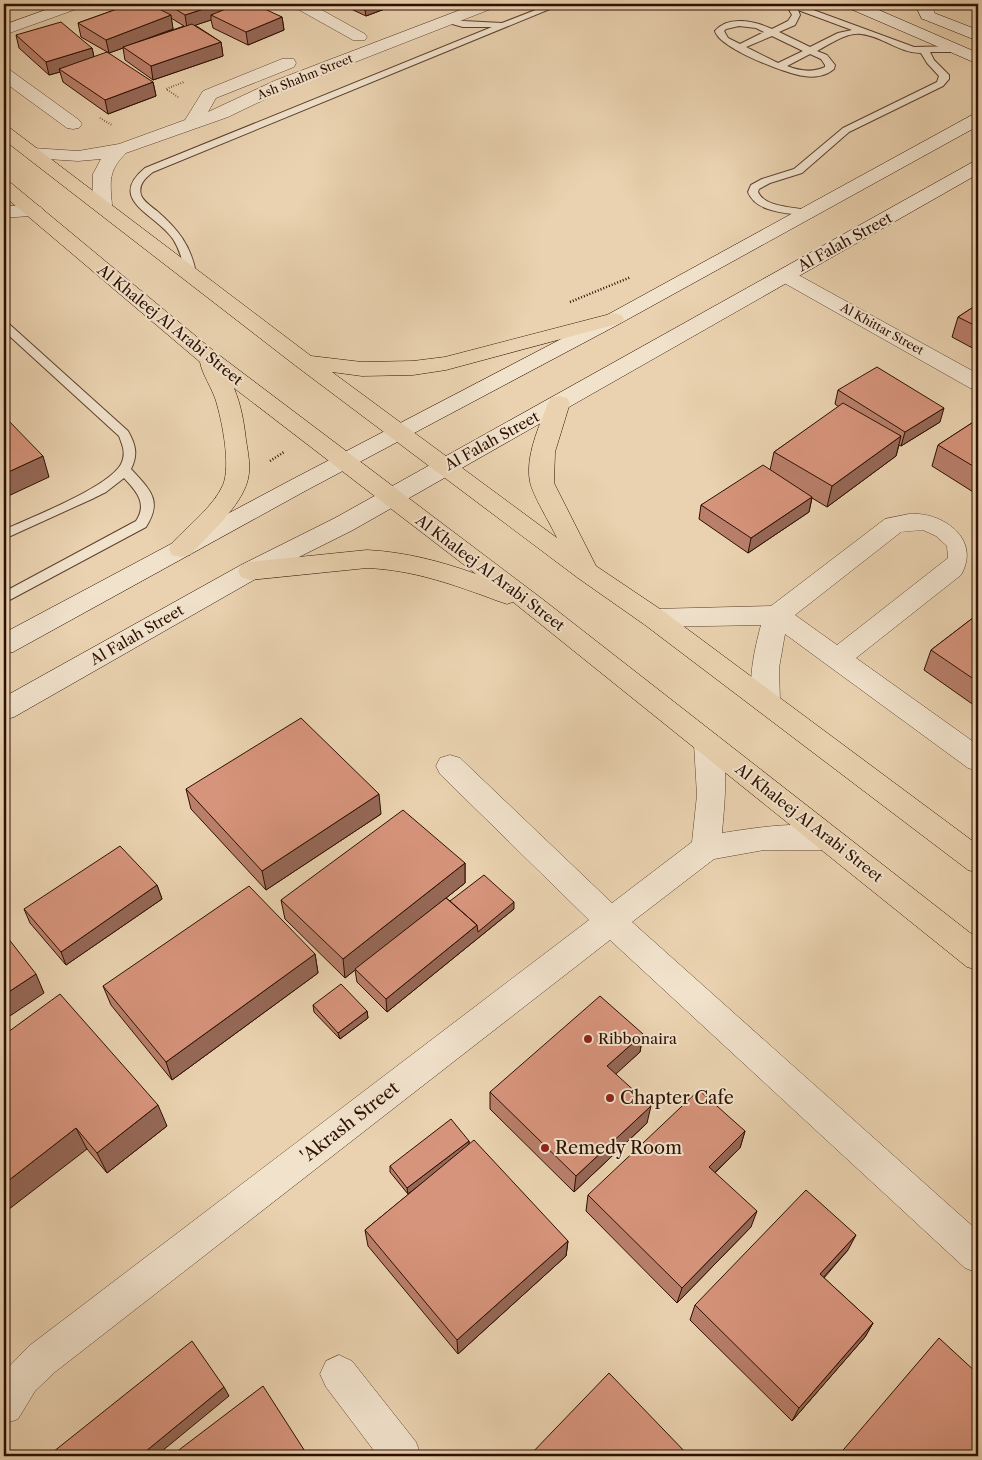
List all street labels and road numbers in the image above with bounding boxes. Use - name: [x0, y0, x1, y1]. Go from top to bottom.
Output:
- street label: Ash Shahm Street: [254, 50, 355, 103]
- street label: Al Falah Street: [793, 207, 896, 276]
- street label: Al Khaleej Al Arabi Street: [93, 259, 247, 390]
- street label: Al Khittar Street: [837, 299, 927, 358]
- street label: Al Falah Street: [440, 406, 543, 475]
- street label: Al Khaleej Al Arabi Street: [411, 510, 569, 635]
- street label: Al Falah Street: [86, 600, 188, 670]
- street label: Al Khaleej Al Arabi Street: [731, 759, 887, 886]
- street label: 'Akrash Street: [297, 1076, 404, 1167]

